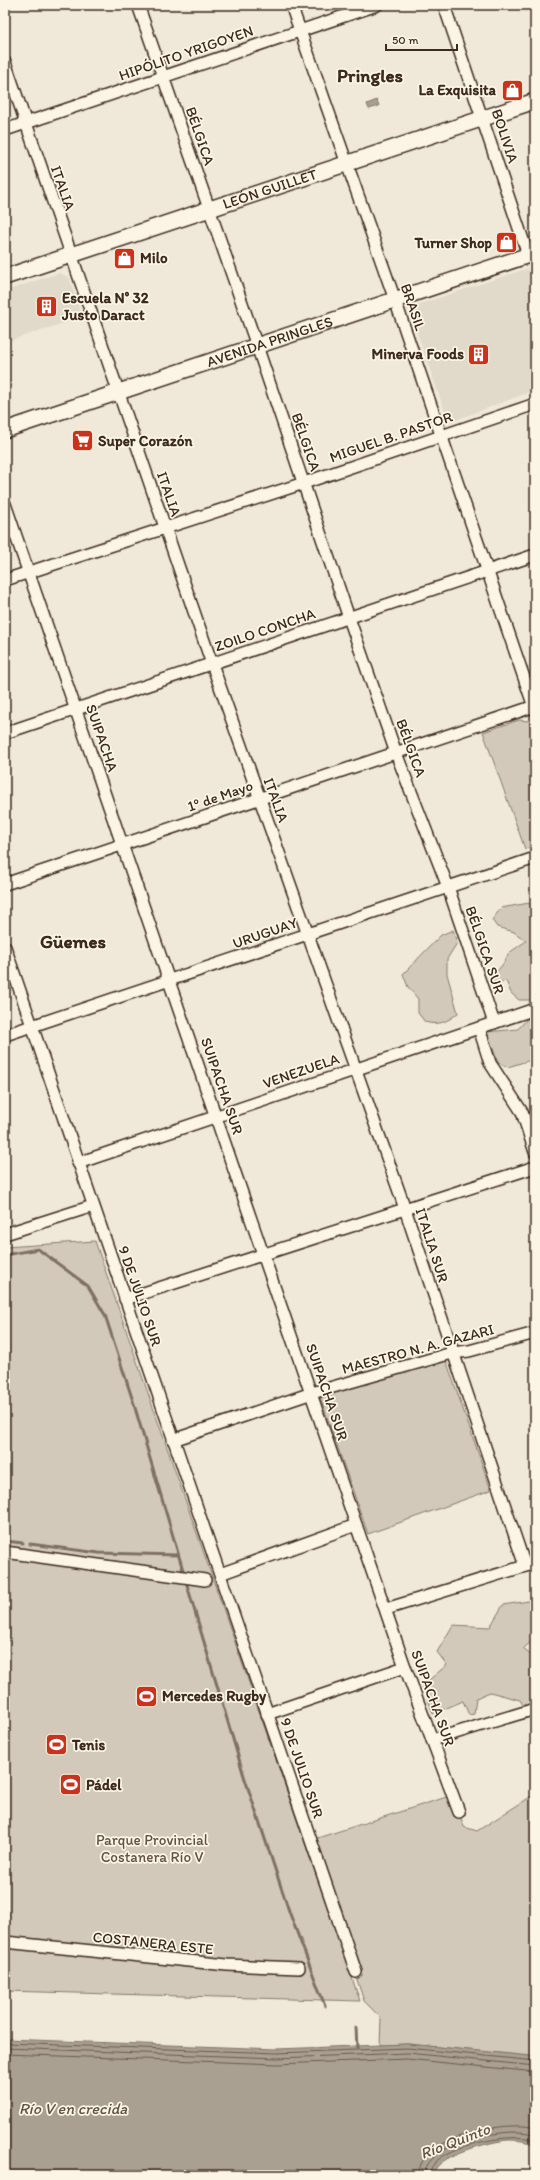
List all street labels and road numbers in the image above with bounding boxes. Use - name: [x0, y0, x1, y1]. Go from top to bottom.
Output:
- street label: HIPÓLITO YRIGOYEN: [116, 22, 256, 84]
- street label: BÉLGICA: [182, 104, 219, 168]
- street label: BOLIVIA: [488, 107, 522, 166]
- street label: ITALIA: [47, 163, 79, 213]
- street label: LEÓN GUILLET: [220, 165, 320, 213]
- street label: BRASIL: [397, 281, 430, 333]
- street label: AVENIDA PRINGLES: [204, 312, 335, 371]
- street label: MIGUEL B. PASTOR: [327, 407, 455, 466]
- street label: BÉLGICA: [288, 410, 325, 474]
- street label: ITALIA: [153, 469, 185, 519]
- street label: ZOILO CONCHA: [212, 604, 318, 656]
- street label: SUIPACHA: [82, 702, 122, 774]
- street label: BÉLGICA: [392, 716, 430, 780]
- street label: ITALIA: [260, 775, 293, 825]
- street label: 1º de Mayo: [185, 776, 255, 816]
- street label: BÉLGICA SUR: [462, 904, 508, 996]
- street label: URUGUAY: [230, 913, 300, 952]
- street label: SUIPACHA SUR: [197, 1035, 247, 1137]
- street label: VENEZUELA: [260, 1049, 342, 1092]
- street label: ITALIA SUR: [412, 1206, 452, 1284]
- street label: 9 DE JULIO SUR: [114, 1244, 166, 1349]
- street label: MAESTRO N. A. GAZARI: [340, 1320, 496, 1378]
- street label: SUIPACHA SUR: [302, 1341, 352, 1443]
- street label: SUIPACHA SUR: [407, 1647, 459, 1749]
- street label: 9 DE JULIO SUR: [276, 1716, 328, 1821]
- street label: COSTANERA ESTE: [92, 1928, 214, 1958]

